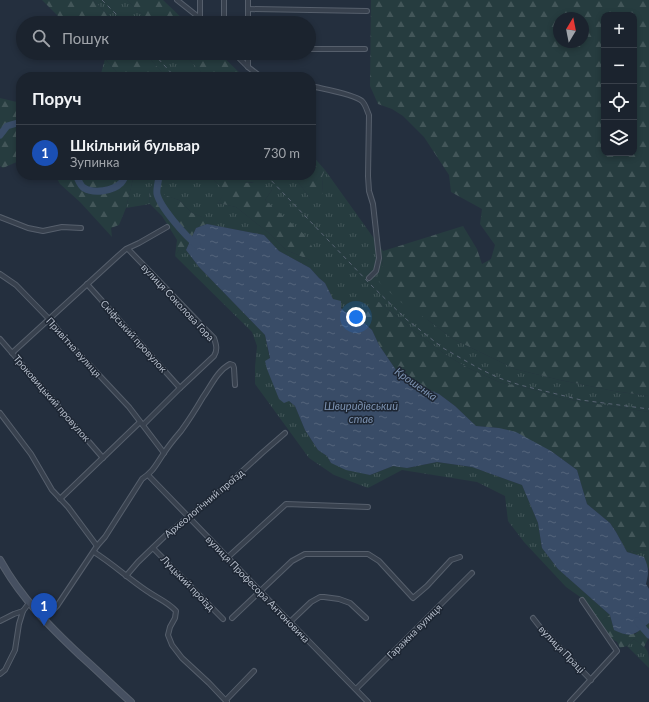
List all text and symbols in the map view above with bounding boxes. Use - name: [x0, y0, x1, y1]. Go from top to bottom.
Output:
- north arrow: [553, 12, 589, 48]
- map controls: [601, 12, 637, 156]
- button: +: [601, 12, 637, 48]
- search box: [16, 16, 316, 60]
- icon: search: [30, 27, 52, 49]
- text: Пошук: [62, 29, 109, 47]
- button: −: [601, 48, 637, 84]
- button: locate: [601, 84, 637, 120]
- text: Поруч: [32, 88, 82, 109]
- button: layers: [601, 120, 637, 156]
- text: Шкільний бульвар: [70, 136, 200, 154]
- text: 1: [41, 145, 49, 161]
- text: 730 m: [263, 145, 300, 161]
- text: Зупинка: [70, 154, 119, 170]
- street label: вулиця Соколова Гора: [139, 261, 217, 343]
- street label: Скіфський провулок: [98, 297, 170, 375]
- your location: [346, 307, 366, 327]
- street label: Привітна вулиця: [44, 315, 104, 379]
- street label: Троковицький провулок: [11, 352, 93, 444]
- water label: Крошенка: [393, 364, 440, 403]
- water label: Швиридівський став: [324, 399, 398, 425]
- street label: Археологічний проїзд: [162, 466, 246, 540]
- street label: вулиця Професора Антоновича: [204, 533, 312, 645]
- street label: Луцький проїзд: [158, 552, 217, 613]
- pin: 1: [31, 593, 57, 626]
- street label: Гаражна вулиця: [384, 601, 444, 661]
- street label: вулиця Праці: [537, 623, 587, 675]

